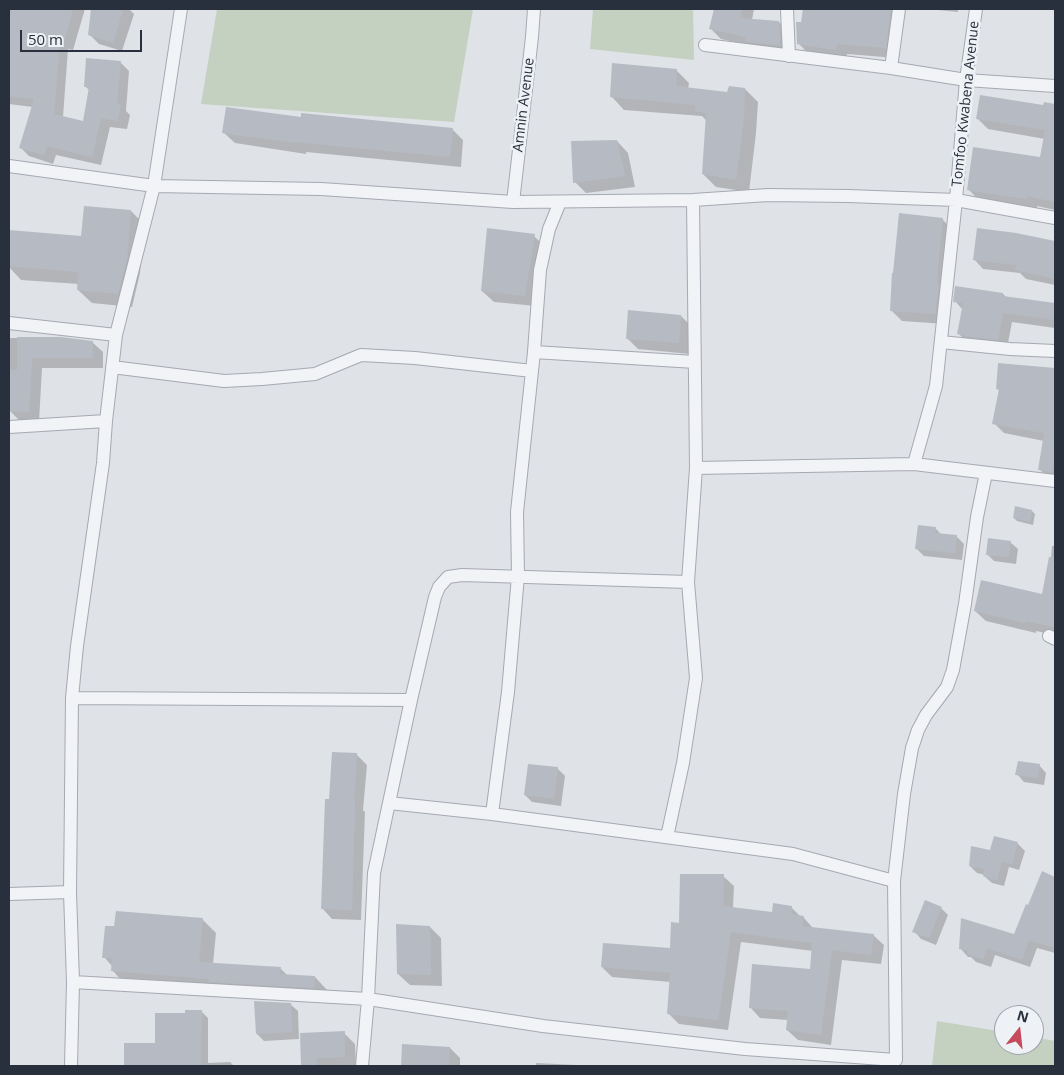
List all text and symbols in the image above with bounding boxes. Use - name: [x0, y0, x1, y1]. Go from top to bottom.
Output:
- scale bar: [22, 20, 145, 52]
- street label: Tomfoo Kwabena Avenue: [949, 20, 983, 188]
- text: 50 m: [28, 29, 63, 49]
- street label: Amnin Avenue: [510, 57, 538, 153]
- north arrow: [994, 1005, 1044, 1055]
- text: N: [1015, 1005, 1031, 1027]

